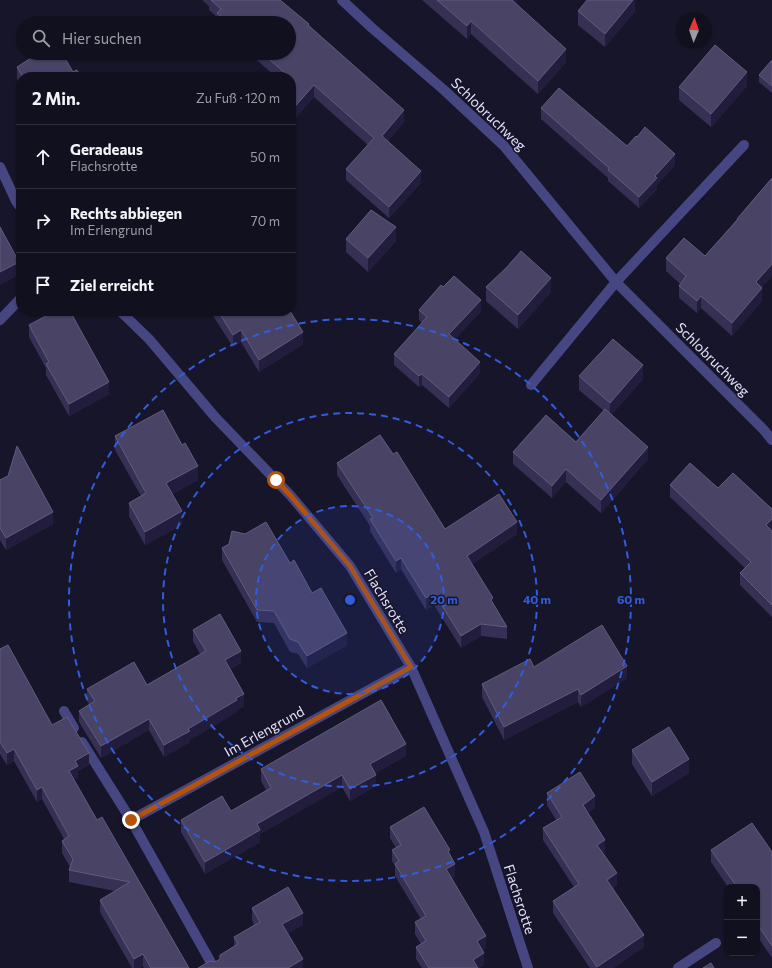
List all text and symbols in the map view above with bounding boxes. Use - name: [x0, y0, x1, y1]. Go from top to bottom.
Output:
- north arrow: [676, 12, 712, 48]
- search box: [16, 16, 296, 60]
- icon: search: [30, 27, 52, 49]
- text: Hier suchen: [62, 29, 142, 47]
- street label: Schlobruchweg: [448, 74, 530, 154]
- text: 2 Min.: [32, 88, 80, 109]
- text: Zu Fuß · 120 m: [196, 90, 280, 106]
- text: Geradeaus: [70, 140, 143, 158]
- icon: ahead: [32, 146, 54, 168]
- text: 50 m: [250, 149, 280, 165]
- text: Flachsrotte: [70, 158, 137, 174]
- text: Rechts abbiegen: [70, 204, 182, 222]
- icon: right: [32, 210, 54, 232]
- text: 70 m: [251, 213, 280, 229]
- text: Im Erlengrund: [70, 222, 152, 238]
- icon: arrive: [32, 274, 54, 296]
- text: Ziel erreicht: [70, 276, 154, 294]
- street label: Schlobruchweg: [673, 319, 754, 400]
- route start: [267, 471, 285, 489]
- street label: Flachsrotte: [361, 566, 413, 636]
- text: 20 m: [430, 592, 458, 606]
- text: 40 m: [523, 592, 551, 606]
- text: 60 m: [617, 592, 645, 606]
- centre of rings: [343, 593, 357, 607]
- street label: Im Erlengrund: [221, 702, 307, 760]
- route end: [122, 811, 140, 829]
- street label: Flachsrotte: [501, 862, 539, 936]
- map controls: [724, 884, 760, 956]
- button: +: [724, 884, 760, 920]
- button: −: [724, 920, 760, 956]

